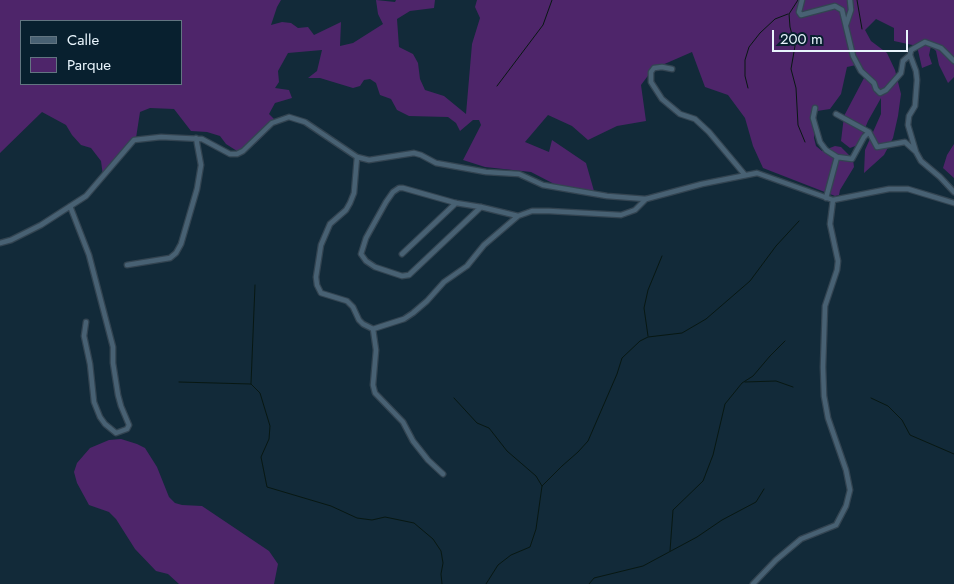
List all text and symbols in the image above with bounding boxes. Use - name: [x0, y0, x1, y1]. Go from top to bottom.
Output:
- legend: [20, 20, 182, 85]
- scale bar: [774, 20, 910, 52]
- text: 200 m: [780, 28, 823, 50]
- text: Calle: [67, 29, 99, 51]
- text: Parque: [67, 54, 111, 76]

